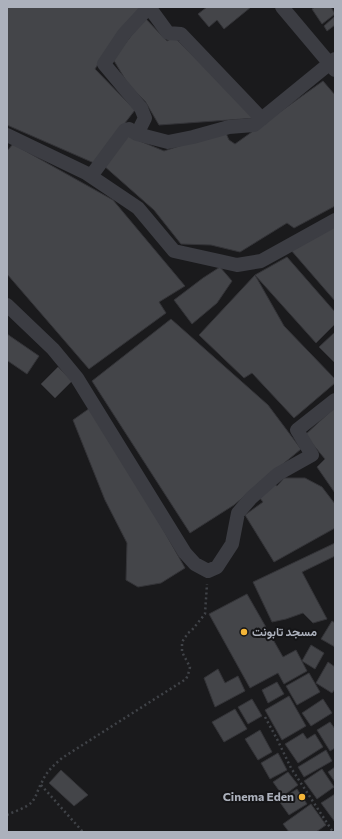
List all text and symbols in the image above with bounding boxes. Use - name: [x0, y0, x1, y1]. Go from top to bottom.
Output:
- place label: مسجد تابونت: [252, 624, 317, 640]
- marker: مسجد تابونت: [239, 627, 249, 637]
- place label: Cinema Eden: [223, 789, 294, 803]
- marker: Cinema Eden: [297, 792, 307, 802]

